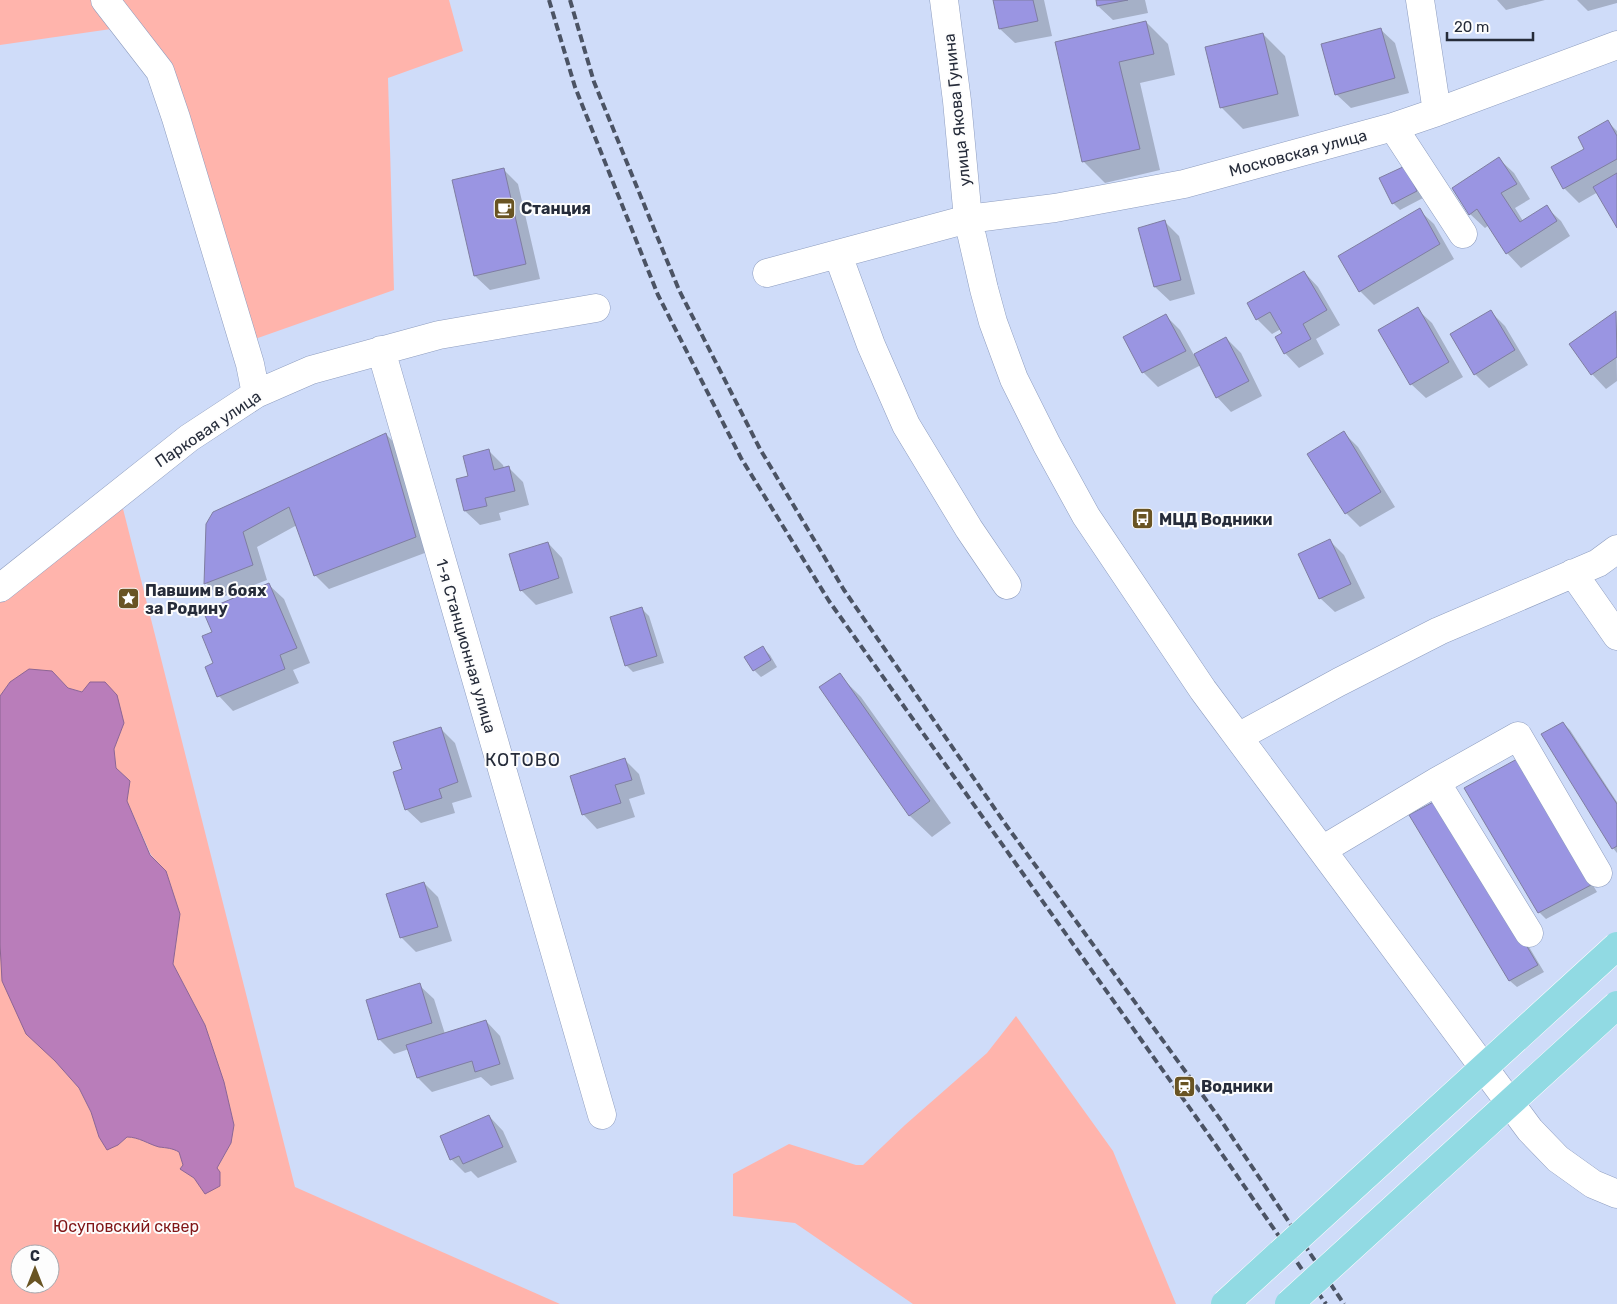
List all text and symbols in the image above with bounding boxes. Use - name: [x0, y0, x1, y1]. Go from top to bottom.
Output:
- scale bar: [1447, 10, 1533, 42]
- text: 20 m: [1454, 18, 1489, 36]
- street label: улица Якова Гунина: [940, 33, 974, 187]
- street label: Московская улица: [1227, 125, 1369, 181]
- cafe icon: Станция: [493, 196, 517, 220]
- place label: Станция: [521, 199, 591, 218]
- street label: Парковая улица: [151, 387, 265, 471]
- bus stop icon: МЦД Водники: [1131, 507, 1155, 531]
- place label: МЦД Водники: [1159, 510, 1273, 529]
- street label: 1-я Станционная улица: [432, 557, 500, 735]
- place label: Павшим в боях за Родину: [145, 581, 267, 618]
- place icon: Павшим в боях за Родину: [117, 587, 141, 611]
- district label: КОТОВО: [485, 749, 561, 771]
- station icon: Водники: [1173, 1074, 1197, 1098]
- place label: Водники: [1201, 1077, 1273, 1096]
- park label: Юсуповский сквер: [53, 1217, 199, 1236]
- north arrow: [10, 1244, 60, 1294]
- text: С: [30, 1248, 40, 1265]

